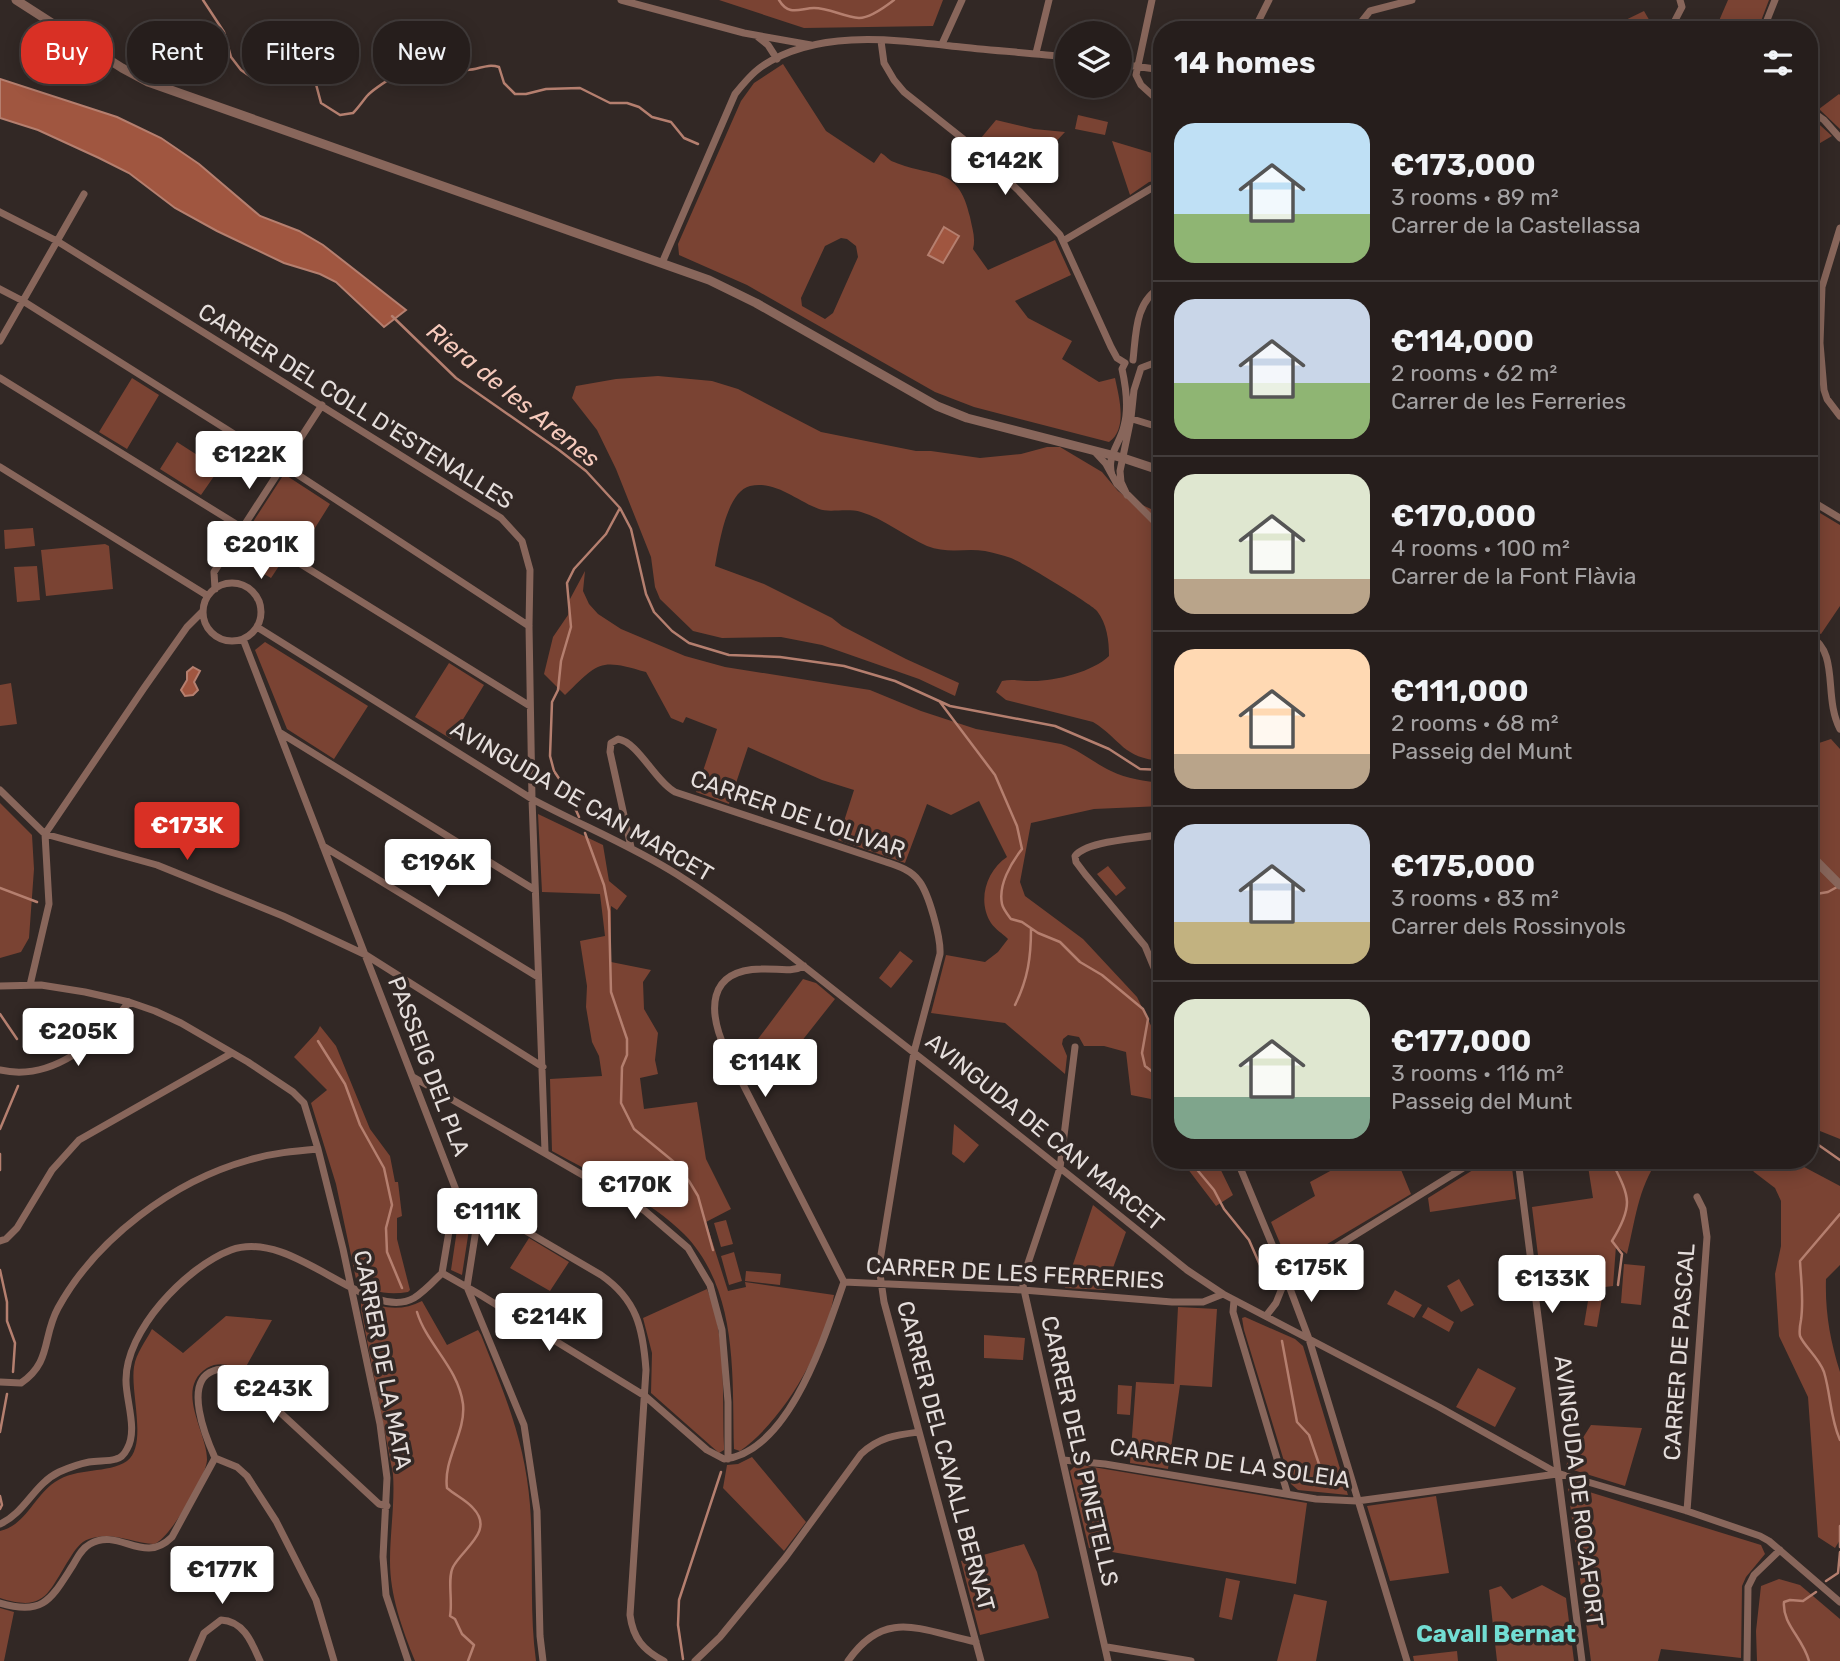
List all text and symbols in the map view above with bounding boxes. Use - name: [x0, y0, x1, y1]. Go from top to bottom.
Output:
- chip: Buy: [21, 21, 113, 84]
- chip: Rent: [127, 21, 228, 84]
- chip: Filters: [242, 21, 359, 84]
- chip: New: [373, 21, 470, 84]
- map controls: [1055, 21, 1132, 98]
- button: layers: [1055, 21, 1132, 98]
- icon: filters: [1759, 44, 1797, 82]
- text: 14 homes: [1174, 45, 1316, 81]
- pin: €142K: [956, 138, 1054, 197]
- text: €142K: [967, 146, 1043, 174]
- text: €173,000: [1391, 147, 1536, 183]
- icon: home: [1230, 151, 1314, 235]
- text: 3 rooms · 89 m²: [1391, 183, 1559, 211]
- text: Carrer de la Castellassa: [1391, 211, 1641, 239]
- street label: CARRER DEL COLL D'ESTENALLES: [193, 297, 519, 515]
- water label: Riera de les Arenes: [421, 317, 605, 473]
- text: €114,000: [1391, 323, 1534, 359]
- icon: home: [1230, 327, 1314, 411]
- text: 2 rooms · 62 m²: [1391, 359, 1557, 387]
- text: Carrer de les Ferreries: [1391, 387, 1626, 415]
- pin: €122K: [200, 432, 298, 491]
- text: €122K: [212, 440, 286, 468]
- text: €170,000: [1391, 498, 1536, 534]
- icon: home: [1230, 502, 1314, 586]
- pin: €201K: [212, 522, 310, 581]
- text: €201K: [223, 530, 299, 558]
- text: 4 rooms · 100 m²: [1391, 534, 1570, 562]
- text: Carrer de la Font Flàvia: [1391, 562, 1636, 590]
- text: €111,000: [1391, 673, 1529, 709]
- icon: home: [1230, 677, 1314, 761]
- text: 2 rooms · 68 m²: [1391, 709, 1559, 737]
- street label: AVINGUDA DE CAN MARCET: [446, 714, 718, 888]
- text: Passeig del Munt: [1391, 737, 1572, 765]
- street label: CARRER DE L'OLIVAR: [687, 764, 909, 864]
- pin: €173K: [138, 802, 236, 862]
- text: €173K: [150, 811, 224, 839]
- pin: €196K: [389, 839, 487, 899]
- text: €196K: [401, 848, 475, 876]
- text: €175,000: [1391, 848, 1535, 884]
- icon: home: [1230, 852, 1314, 936]
- text: 3 rooms · 83 m²: [1391, 884, 1559, 912]
- text: Carrer dels Rossinyols: [1391, 912, 1626, 940]
- street label: PASSEIG DEL PLA: [382, 972, 476, 1160]
- pin: €205K: [29, 1009, 127, 1068]
- text: €205K: [39, 1017, 117, 1045]
- text: €177,000: [1391, 1023, 1531, 1059]
- street label: AVINGUDA DE CAN MARCET: [920, 1027, 1170, 1237]
- icon: home: [1230, 1027, 1314, 1111]
- pin: €114K: [716, 1040, 814, 1099]
- text: €114K: [729, 1048, 801, 1076]
- text: 3 rooms · 116 m²: [1391, 1059, 1564, 1087]
- text: Passeig del Munt: [1391, 1087, 1572, 1115]
- pin: €170K: [586, 1162, 684, 1221]
- text: €170K: [598, 1170, 672, 1198]
- pin: €111K: [438, 1188, 536, 1248]
- text: €111K: [453, 1197, 521, 1225]
- street label: CARRER DE PASCAL: [1657, 1242, 1701, 1462]
- pin: €175K: [1262, 1244, 1360, 1304]
- street label: CARRER DE LA MATA: [348, 1248, 418, 1472]
- street label: CARRER DE LES FERRERIES: [865, 1251, 1165, 1295]
- text: €175K: [1275, 1253, 1347, 1281]
- pin: €133K: [1503, 1256, 1601, 1315]
- text: €133K: [1514, 1264, 1590, 1292]
- pin: €214K: [500, 1294, 598, 1353]
- street label: CARRER DEL CAVALL BERNAT: [891, 1298, 1001, 1614]
- text: €214K: [511, 1302, 587, 1330]
- street label: CARRER DELS PINETELLS: [1035, 1313, 1125, 1589]
- street label: AVINGUDA DE ROCAFORT: [1548, 1354, 1610, 1628]
- pin: €243K: [224, 1366, 322, 1425]
- text: €243K: [233, 1374, 313, 1402]
- street label: CARRER DE LA SOLEIA: [1108, 1432, 1352, 1494]
- pin: €177K: [173, 1546, 271, 1606]
- text: €177K: [186, 1555, 258, 1583]
- district label: Cavall Bernat: [1416, 1620, 1576, 1648]

